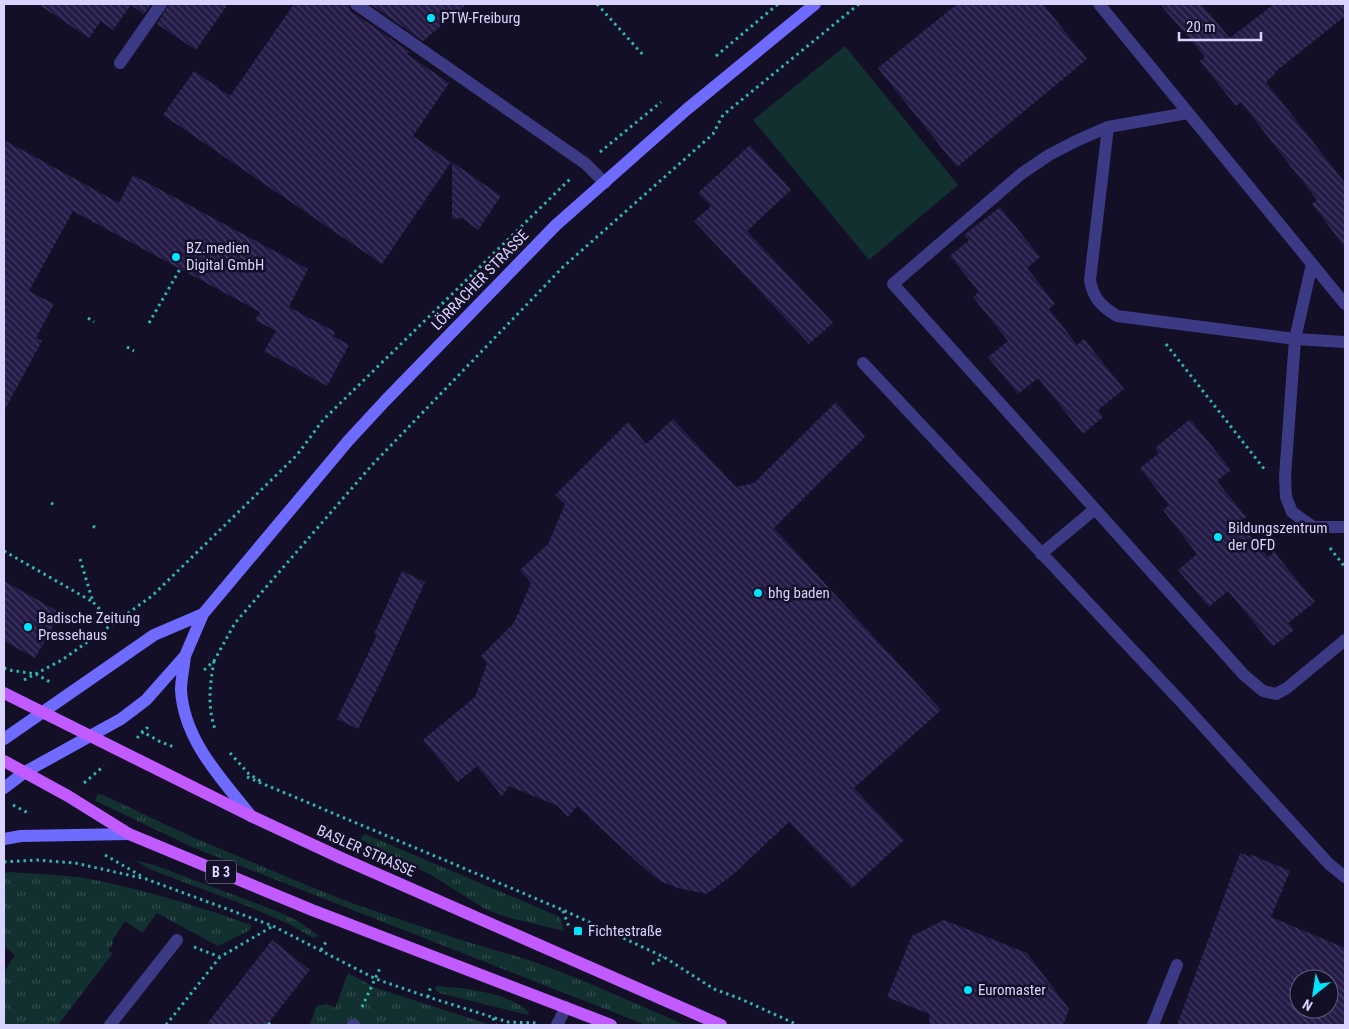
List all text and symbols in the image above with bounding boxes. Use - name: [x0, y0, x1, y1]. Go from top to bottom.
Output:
- place label: PTW-Freiburg: [441, 9, 520, 27]
- scale bar: [1179, 10, 1262, 42]
- marker: PTW-Freiburg: [425, 12, 437, 24]
- text: 20 m: [1186, 18, 1216, 36]
- street label: LÖRRACHER STRASSE: [428, 226, 532, 334]
- place label: BZ.medien Digital GmbH: [186, 239, 264, 274]
- marker: BZ.medien Digital GmbH: [170, 251, 182, 263]
- place label: Bildungszentrum der OFD: [1228, 519, 1328, 554]
- marker: Bildungszentrum der OFD: [1212, 531, 1224, 543]
- place label: bhg baden: [768, 584, 830, 602]
- marker: bhg baden: [752, 587, 764, 599]
- place label: Badische Zeitung Pressehaus: [38, 609, 140, 644]
- marker: Badische Zeitung Pressehaus: [22, 621, 34, 633]
- street label: BASLER STRASSE: [314, 821, 418, 881]
- road number: B 3: [206, 860, 236, 884]
- place label: Fichtestraße: [588, 922, 662, 940]
- marker: Fichtestraße: [572, 925, 584, 937]
- north arrow: [1289, 969, 1339, 1019]
- place label: Euromaster: [978, 981, 1046, 999]
- marker: Euromaster: [962, 984, 974, 996]
- text: N: [1300, 996, 1315, 1014]

